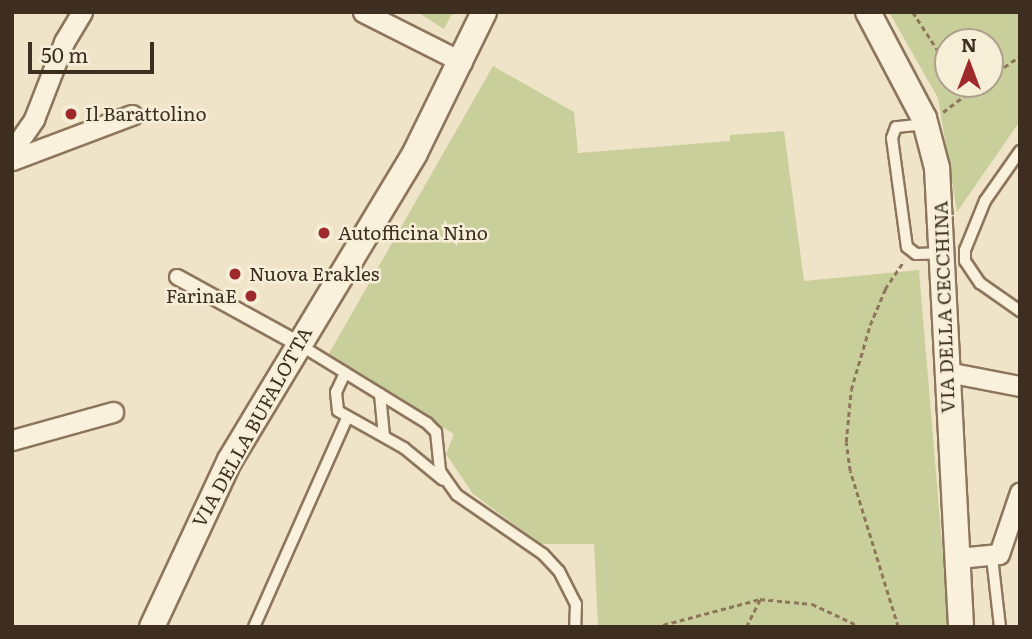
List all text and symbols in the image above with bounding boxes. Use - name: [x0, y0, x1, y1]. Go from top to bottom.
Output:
- scale bar: [32, 28, 158, 72]
- north arrow: [934, 28, 1004, 98]
- text: N: [961, 30, 977, 58]
- text: 50 m: [41, 38, 88, 69]
- place label: Il Barattolino: [85, 103, 207, 125]
- marker: Il Barattolino: [63, 106, 79, 122]
- street label: VIA DELLA CECCHINA: [929, 200, 959, 414]
- place label: Autofficina Nino: [338, 222, 488, 244]
- marker: Autofficina Nino: [316, 225, 332, 241]
- place label: Nuova Erakles: [249, 263, 379, 285]
- marker: Nuova Erakles: [227, 266, 243, 282]
- place label: FarinaE: [166, 285, 237, 307]
- marker: FarinaE: [243, 288, 259, 304]
- street label: VIA DELLA BUFALOTTA: [187, 323, 317, 531]

